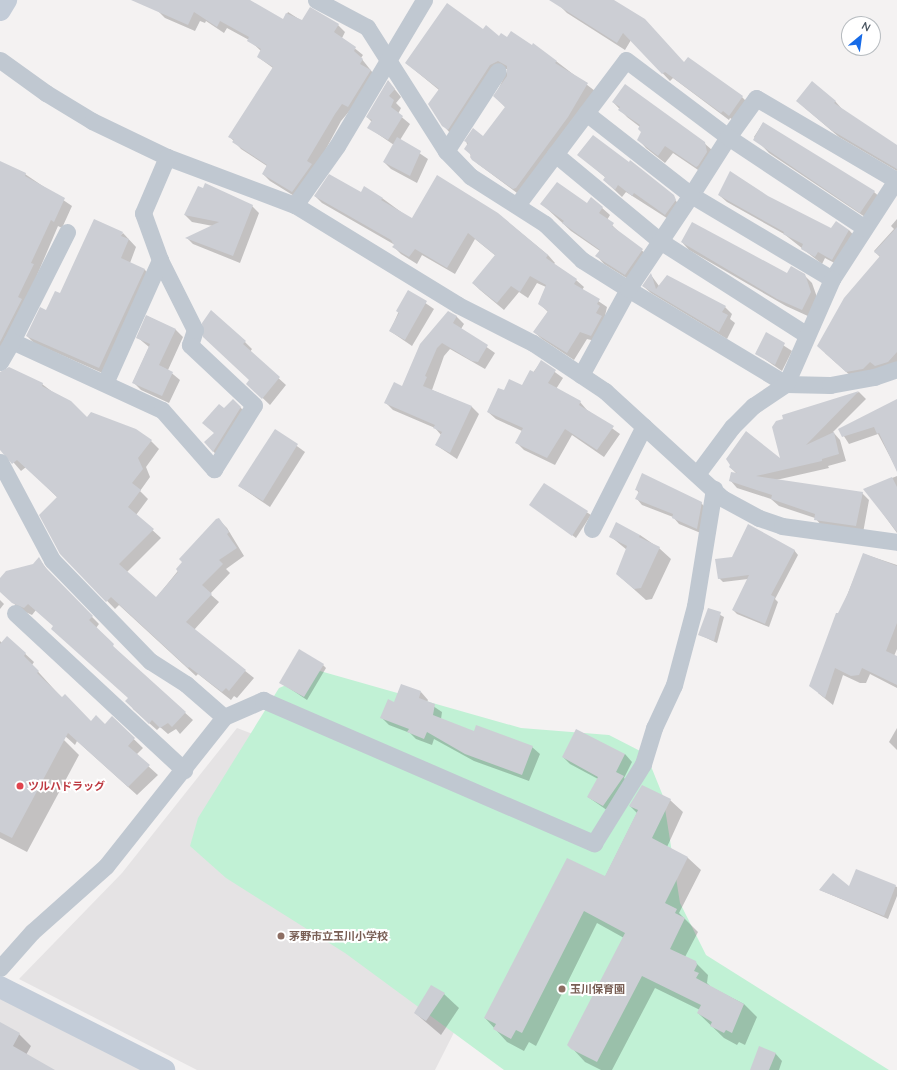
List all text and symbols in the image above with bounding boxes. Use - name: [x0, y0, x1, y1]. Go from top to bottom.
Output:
- north arrow: [841, 16, 881, 56]
- text: N: [859, 18, 873, 34]
- place label: ツルハドラッグ: [28, 779, 105, 793]
- marker: ツルハドラッグ: [15, 781, 25, 791]
- place label: 茅野市立玉川小学校: [289, 929, 388, 943]
- marker: 茅野市立玉川小学校: [276, 931, 286, 941]
- place label: 玉川保育園: [570, 982, 625, 996]
- marker: 玉川保育園: [557, 984, 567, 994]

